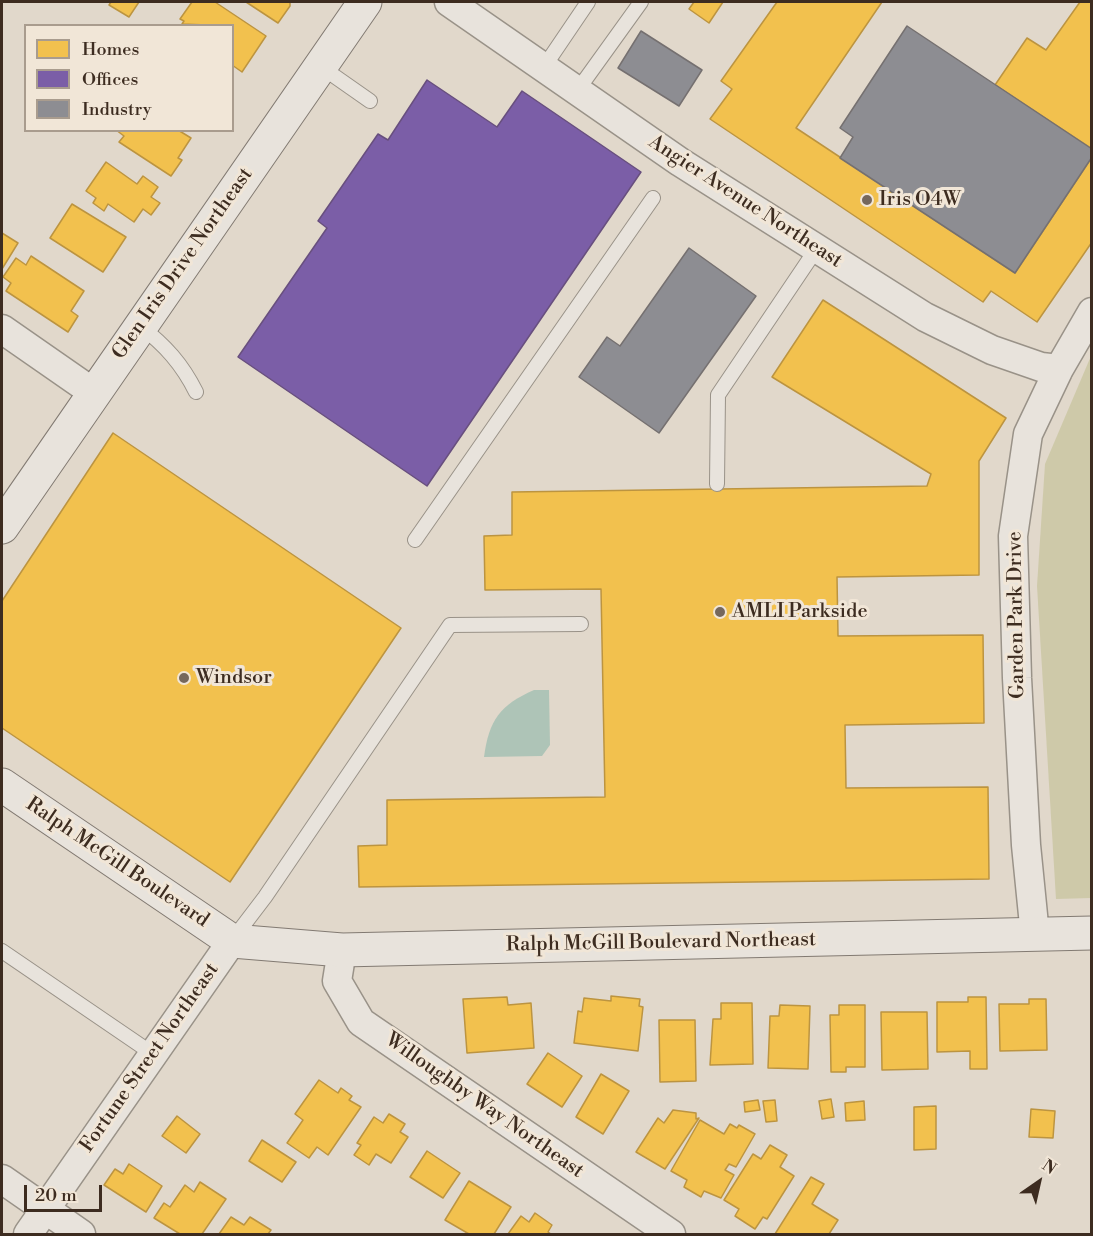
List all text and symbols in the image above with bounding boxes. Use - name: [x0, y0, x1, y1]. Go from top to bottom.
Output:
- legend: [24, 24, 234, 132]
- text: Homes: [82, 38, 139, 61]
- text: Offices: [82, 68, 138, 91]
- text: Industry: [82, 98, 152, 121]
- street label: Angier Avenue Northeast: [644, 130, 846, 274]
- street label: Glen Iris Drive Northeast: [108, 164, 258, 364]
- place label: Iris O4W: [879, 188, 961, 212]
- marker: Iris O4W: [860, 193, 874, 207]
- street label: Garden Park Drive: [1004, 531, 1030, 699]
- place label: AMLI Parkside: [732, 600, 868, 624]
- marker: AMLI Parkside: [713, 605, 727, 619]
- place label: Windsor: [196, 666, 272, 690]
- marker: Windsor: [177, 671, 191, 685]
- street label: Ralph McGill Boulevard: [21, 793, 213, 933]
- street label: Ralph McGill Boulevard Northeast: [506, 928, 816, 958]
- street label: Fortune Street Northeast: [75, 959, 225, 1157]
- street label: Willoughby Way Northeast: [380, 1028, 588, 1184]
- north arrow: [1009, 1152, 1069, 1212]
- text: N: [1038, 1155, 1060, 1179]
- scale bar: [27, 1173, 105, 1211]
- text: 20 m: [35, 1184, 77, 1207]

